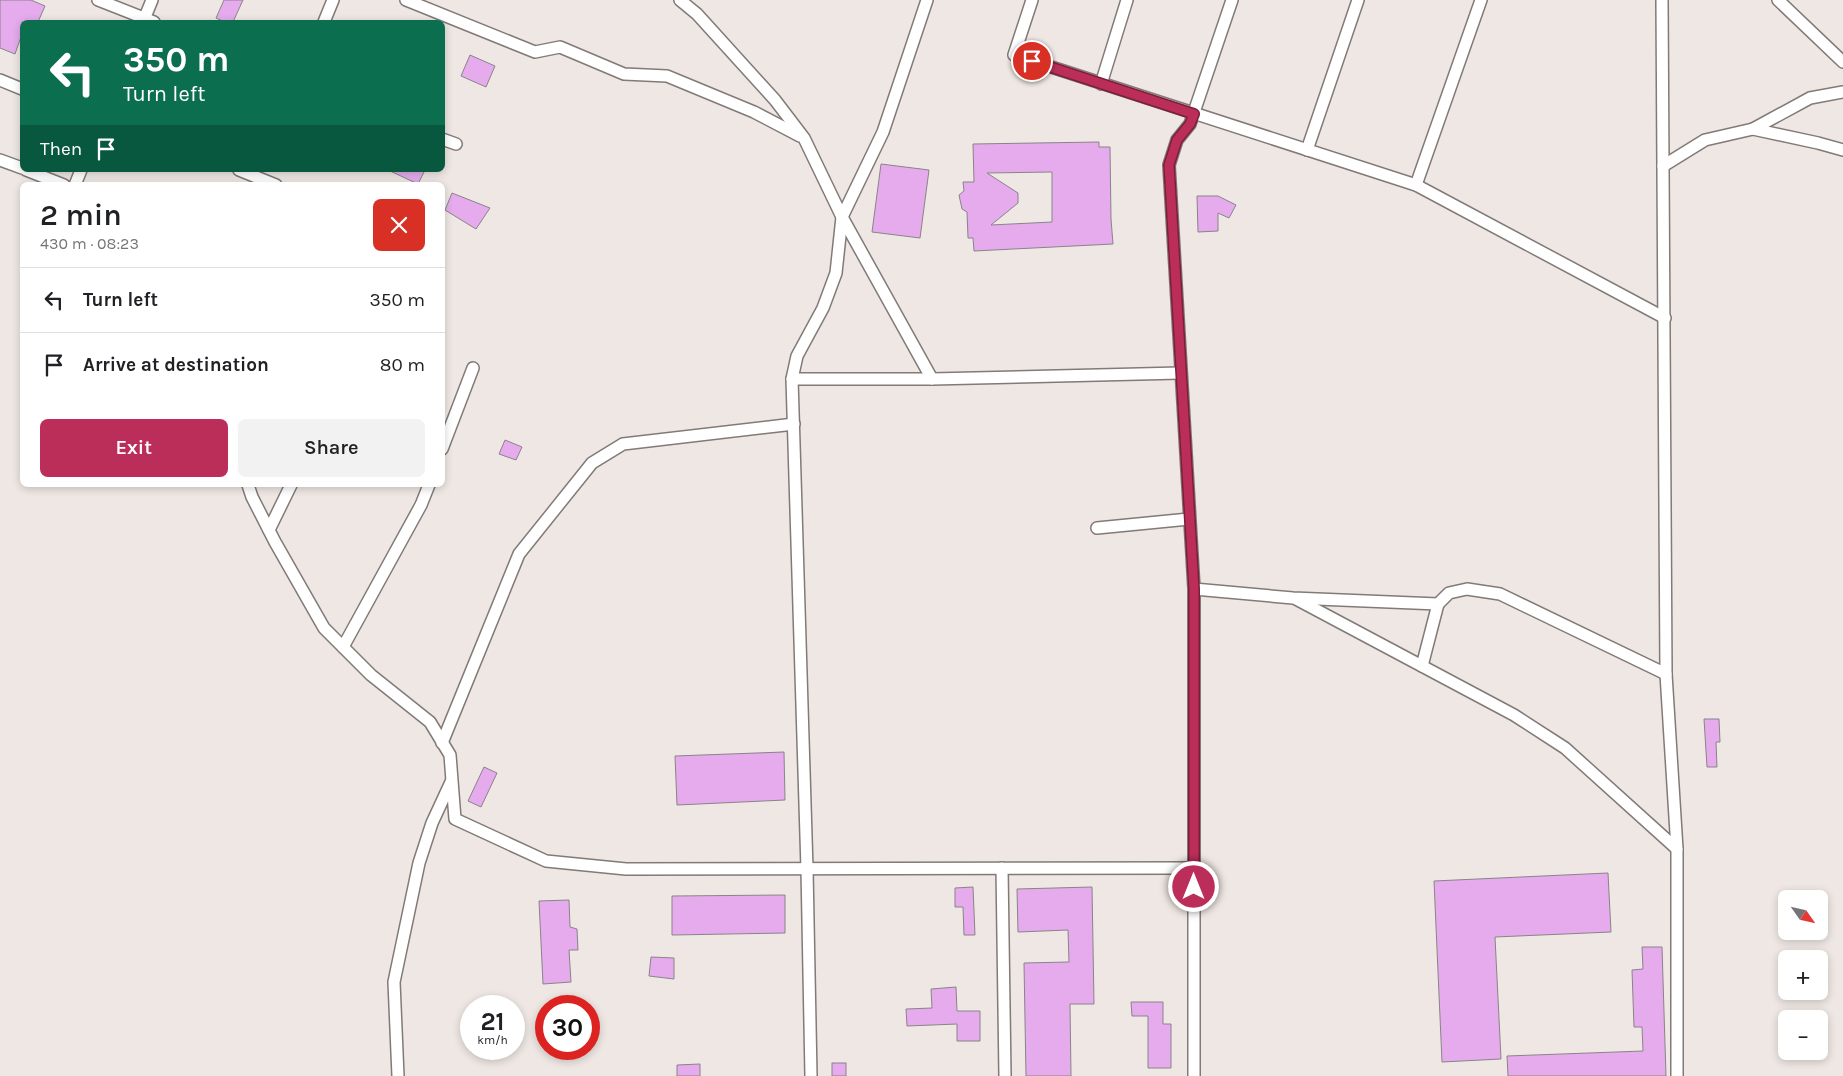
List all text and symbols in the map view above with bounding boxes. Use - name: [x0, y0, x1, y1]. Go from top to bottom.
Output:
- text: 350 m: [123, 39, 229, 80]
- icon: left: [40, 40, 105, 105]
- pin: [1011, 40, 1053, 82]
- icon: arrive: [1018, 47, 1046, 75]
- text: Turn left: [123, 81, 206, 107]
- icon: arrive: [92, 135, 120, 163]
- text: Then: [40, 138, 82, 160]
- text: 2 min: [40, 197, 122, 233]
- button: close: [373, 199, 425, 251]
- text: 430 m · 08:23: [40, 234, 139, 253]
- icon: left: [40, 286, 68, 314]
- text: Turn left: [83, 289, 158, 311]
- text: 350 m: [369, 289, 425, 311]
- icon: arrive: [40, 351, 68, 379]
- text: Arrive at destination: [83, 354, 269, 376]
- text: 80 m: [380, 354, 425, 376]
- button: Exit: [40, 419, 228, 477]
- button: Share: [238, 419, 425, 477]
- position arrow: [1167, 860, 1219, 912]
- north arrow: [1778, 890, 1828, 940]
- map controls: [1778, 890, 1828, 1060]
- button: +: [1778, 950, 1828, 1000]
- speed limit sign: 30: [535, 995, 600, 1060]
- text: 21: [480, 1007, 505, 1036]
- button: −: [1778, 1010, 1828, 1060]
- text: km/h: [477, 1033, 508, 1047]

